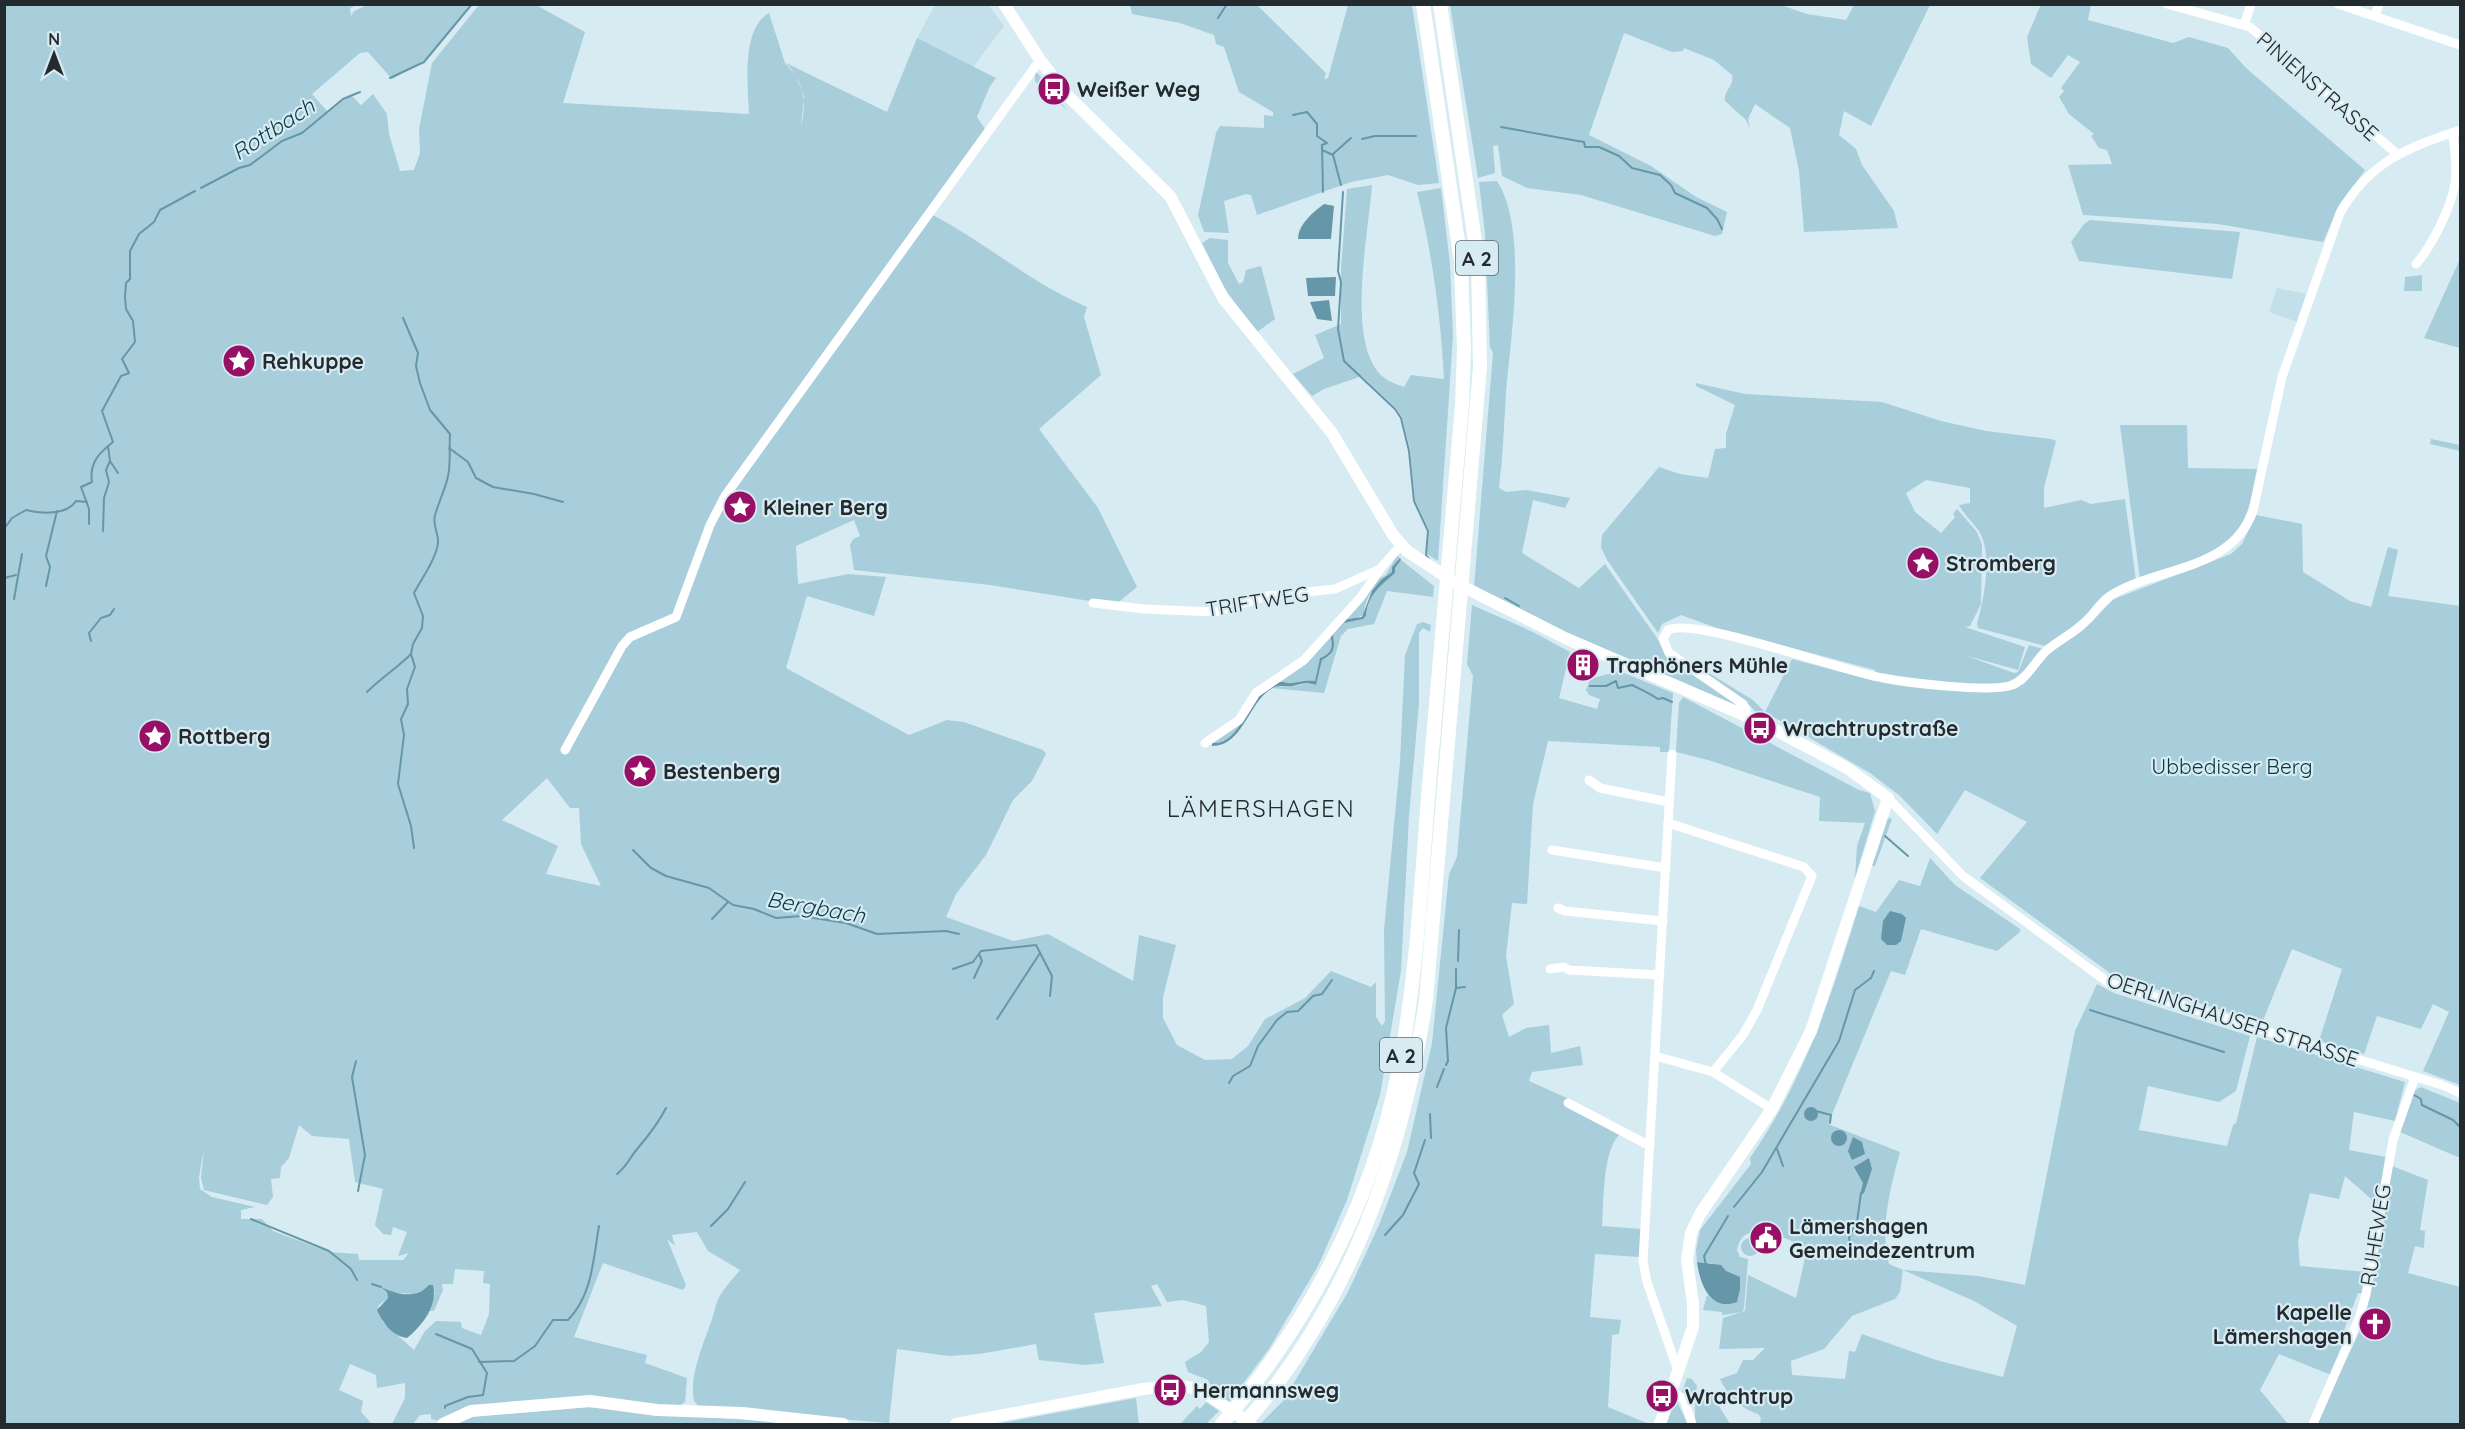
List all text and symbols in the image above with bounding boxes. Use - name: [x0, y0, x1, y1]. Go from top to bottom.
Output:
- north arrow: [24, 24, 84, 84]
- street label: PINIENSTRASSE: [2252, 26, 2384, 146]
- text: N: [48, 29, 60, 49]
- bus stop icon: Weißer Weg: [1036, 71, 1072, 107]
- place label: Weißer Weg: [1077, 76, 1200, 102]
- water label: Rottbach: [226, 92, 320, 166]
- road number: A 2: [1456, 241, 1498, 275]
- place icon: Rehkuppe: [221, 343, 257, 379]
- place label: Rehkuppe: [262, 348, 364, 374]
- place icon: Kleiner Berg: [722, 489, 758, 525]
- place label: Kleiner Berg: [763, 494, 888, 520]
- place icon: Stromberg: [1905, 545, 1941, 581]
- place label: Stromberg: [1946, 550, 2056, 576]
- street label: TRIFTWEG: [1204, 580, 1310, 622]
- building icon: Traphöners Mühle: [1565, 647, 1601, 683]
- place label: Traphöners Mühle: [1606, 652, 1788, 678]
- bus stop icon: Wrachtrupstraße: [1742, 710, 1778, 746]
- place label: Wrachtrupstraße: [1783, 715, 1958, 741]
- place icon: Rottberg: [137, 718, 173, 754]
- place label: Rottberg: [178, 723, 270, 749]
- place icon: Bestenberg: [622, 753, 658, 789]
- park label: Ubbedisser Berg: [2151, 753, 2313, 779]
- place label: Bestenberg: [663, 758, 780, 784]
- district label: LÄMERSHAGEN: [1167, 793, 1355, 823]
- water label: Bergbach: [765, 885, 868, 929]
- street label: OERLINGHAUSER STRASSE: [2104, 966, 2362, 1072]
- road number: A 2: [1380, 1038, 1422, 1072]
- street label: RUHEWEG: [2354, 1182, 2396, 1288]
- place label: Lämershagen Gemeindezentrum: [1789, 1213, 1975, 1263]
- public building icon: Lämershagen Gemeindezentrum: [1748, 1220, 1784, 1256]
- place label: Kapelle Lämershagen: [2213, 1299, 2352, 1349]
- church icon: Kapelle Lämershagen: [2357, 1306, 2393, 1342]
- bus stop icon: Hermannsweg: [1152, 1372, 1188, 1408]
- place label: Hermannsweg: [1193, 1377, 1339, 1403]
- bus stop icon: Wrachtrup: [1644, 1378, 1680, 1414]
- place label: Wrachtrup: [1685, 1383, 1793, 1409]

